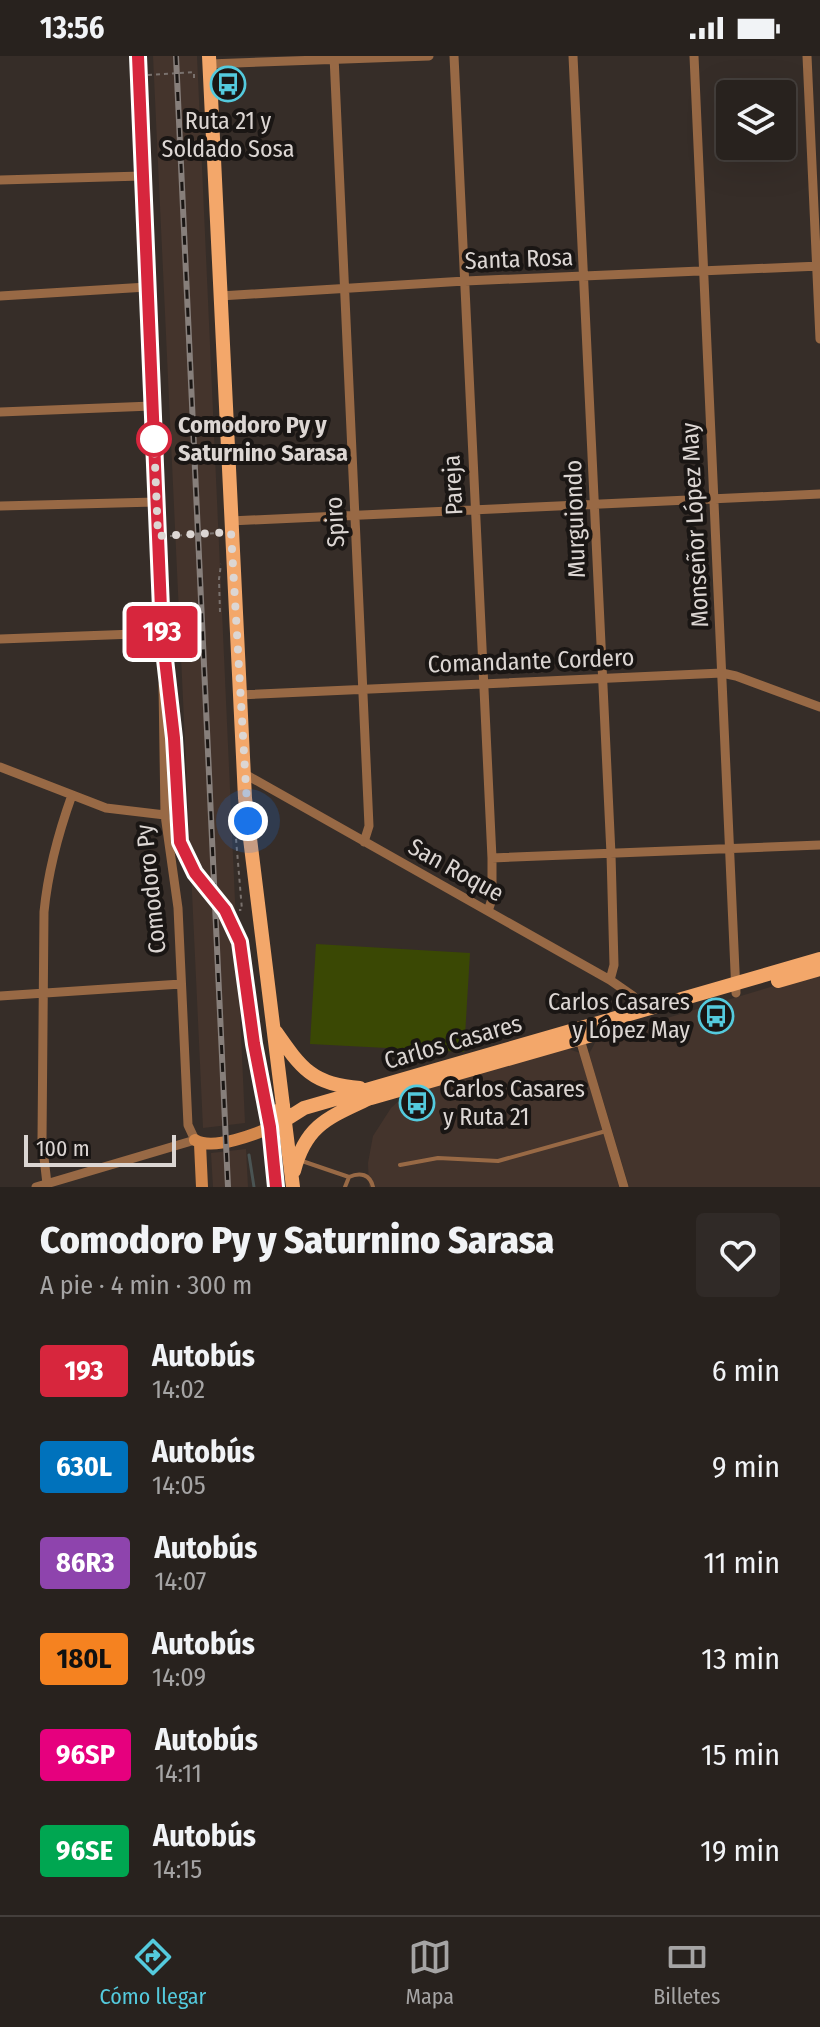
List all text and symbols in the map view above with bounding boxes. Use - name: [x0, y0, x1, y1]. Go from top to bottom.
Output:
- text: 13:56: [40, 10, 104, 46]
- bus stop icon: Ruta 21 y Soldado Sosa: [209, 65, 247, 103]
- map controls: [716, 80, 796, 160]
- button: layers: [716, 80, 796, 160]
- place label: Ruta 21 y Soldado Sosa: [162, 107, 294, 163]
- street label: Santa Rosa: [464, 243, 574, 275]
- place label: Comodoro Py y Saturnino Sarasa: [178, 411, 348, 467]
- marker: Comodoro Py y Saturnino Sarasa: [137, 422, 171, 456]
- street label: Monseñor López May: [676, 422, 714, 628]
- street label: Pareja: [437, 454, 469, 516]
- street label: Murguiondo: [559, 460, 591, 578]
- street label: Spiro: [320, 496, 350, 548]
- line badge: 193: [116, 606, 208, 658]
- text: 193: [142, 615, 182, 648]
- street label: Comandante Cordero: [427, 643, 635, 679]
- your location: [228, 801, 268, 841]
- street label: Comodoro Py: [130, 823, 172, 955]
- street label: San Roque: [403, 832, 509, 908]
- place label: Carlos Casares y López May: [548, 988, 690, 1044]
- bus stop icon: Carlos Casares y López May: [697, 997, 735, 1035]
- street label: Carlos Casares: [381, 1009, 525, 1075]
- place label: Carlos Casares y Ruta 21: [443, 1075, 585, 1131]
- bus stop icon: Carlos Casares y Ruta 21: [398, 1084, 436, 1122]
- scale bar: [24, 1131, 176, 1167]
- text: 100 m: [36, 1135, 90, 1162]
- button: heart: [696, 1213, 780, 1297]
- text: Comodoro Py y Saturnino Sarasa: [40, 1217, 554, 1263]
- text: A pie · 4 min · 300 m: [40, 1270, 252, 1301]
- text: Autobús: [152, 1338, 255, 1374]
- text: 6 min: [712, 1353, 780, 1389]
- text: 193: [64, 1354, 104, 1387]
- text: 14:02: [152, 1374, 205, 1405]
- text: Autobús: [152, 1434, 255, 1470]
- text: 9 min: [712, 1449, 780, 1485]
- text: 630L: [56, 1450, 112, 1483]
- text: 14:05: [152, 1470, 206, 1501]
- text: Autobús: [154, 1530, 257, 1566]
- text: 11 min: [704, 1545, 780, 1581]
- text: 86R3: [56, 1546, 114, 1579]
- text: 14:07: [154, 1566, 206, 1597]
- text: Autobús: [152, 1626, 255, 1662]
- text: 13 min: [701, 1641, 780, 1677]
- text: 180L: [57, 1642, 111, 1675]
- text: 14:09: [152, 1662, 206, 1693]
- text: Autobús: [155, 1722, 258, 1758]
- text: 15 min: [701, 1737, 780, 1773]
- text: 96SP: [56, 1738, 115, 1771]
- text: 14:11: [155, 1758, 202, 1789]
- text: Autobús: [153, 1818, 256, 1854]
- text: 19 min: [700, 1833, 780, 1869]
- text: 96SE: [56, 1834, 113, 1867]
- text: 14:15: [153, 1854, 202, 1885]
- tab: Cómo llegar: [100, 1935, 206, 2010]
- tab: Mapa: [405, 1935, 454, 2010]
- tab: Billetes: [653, 1935, 720, 2010]

